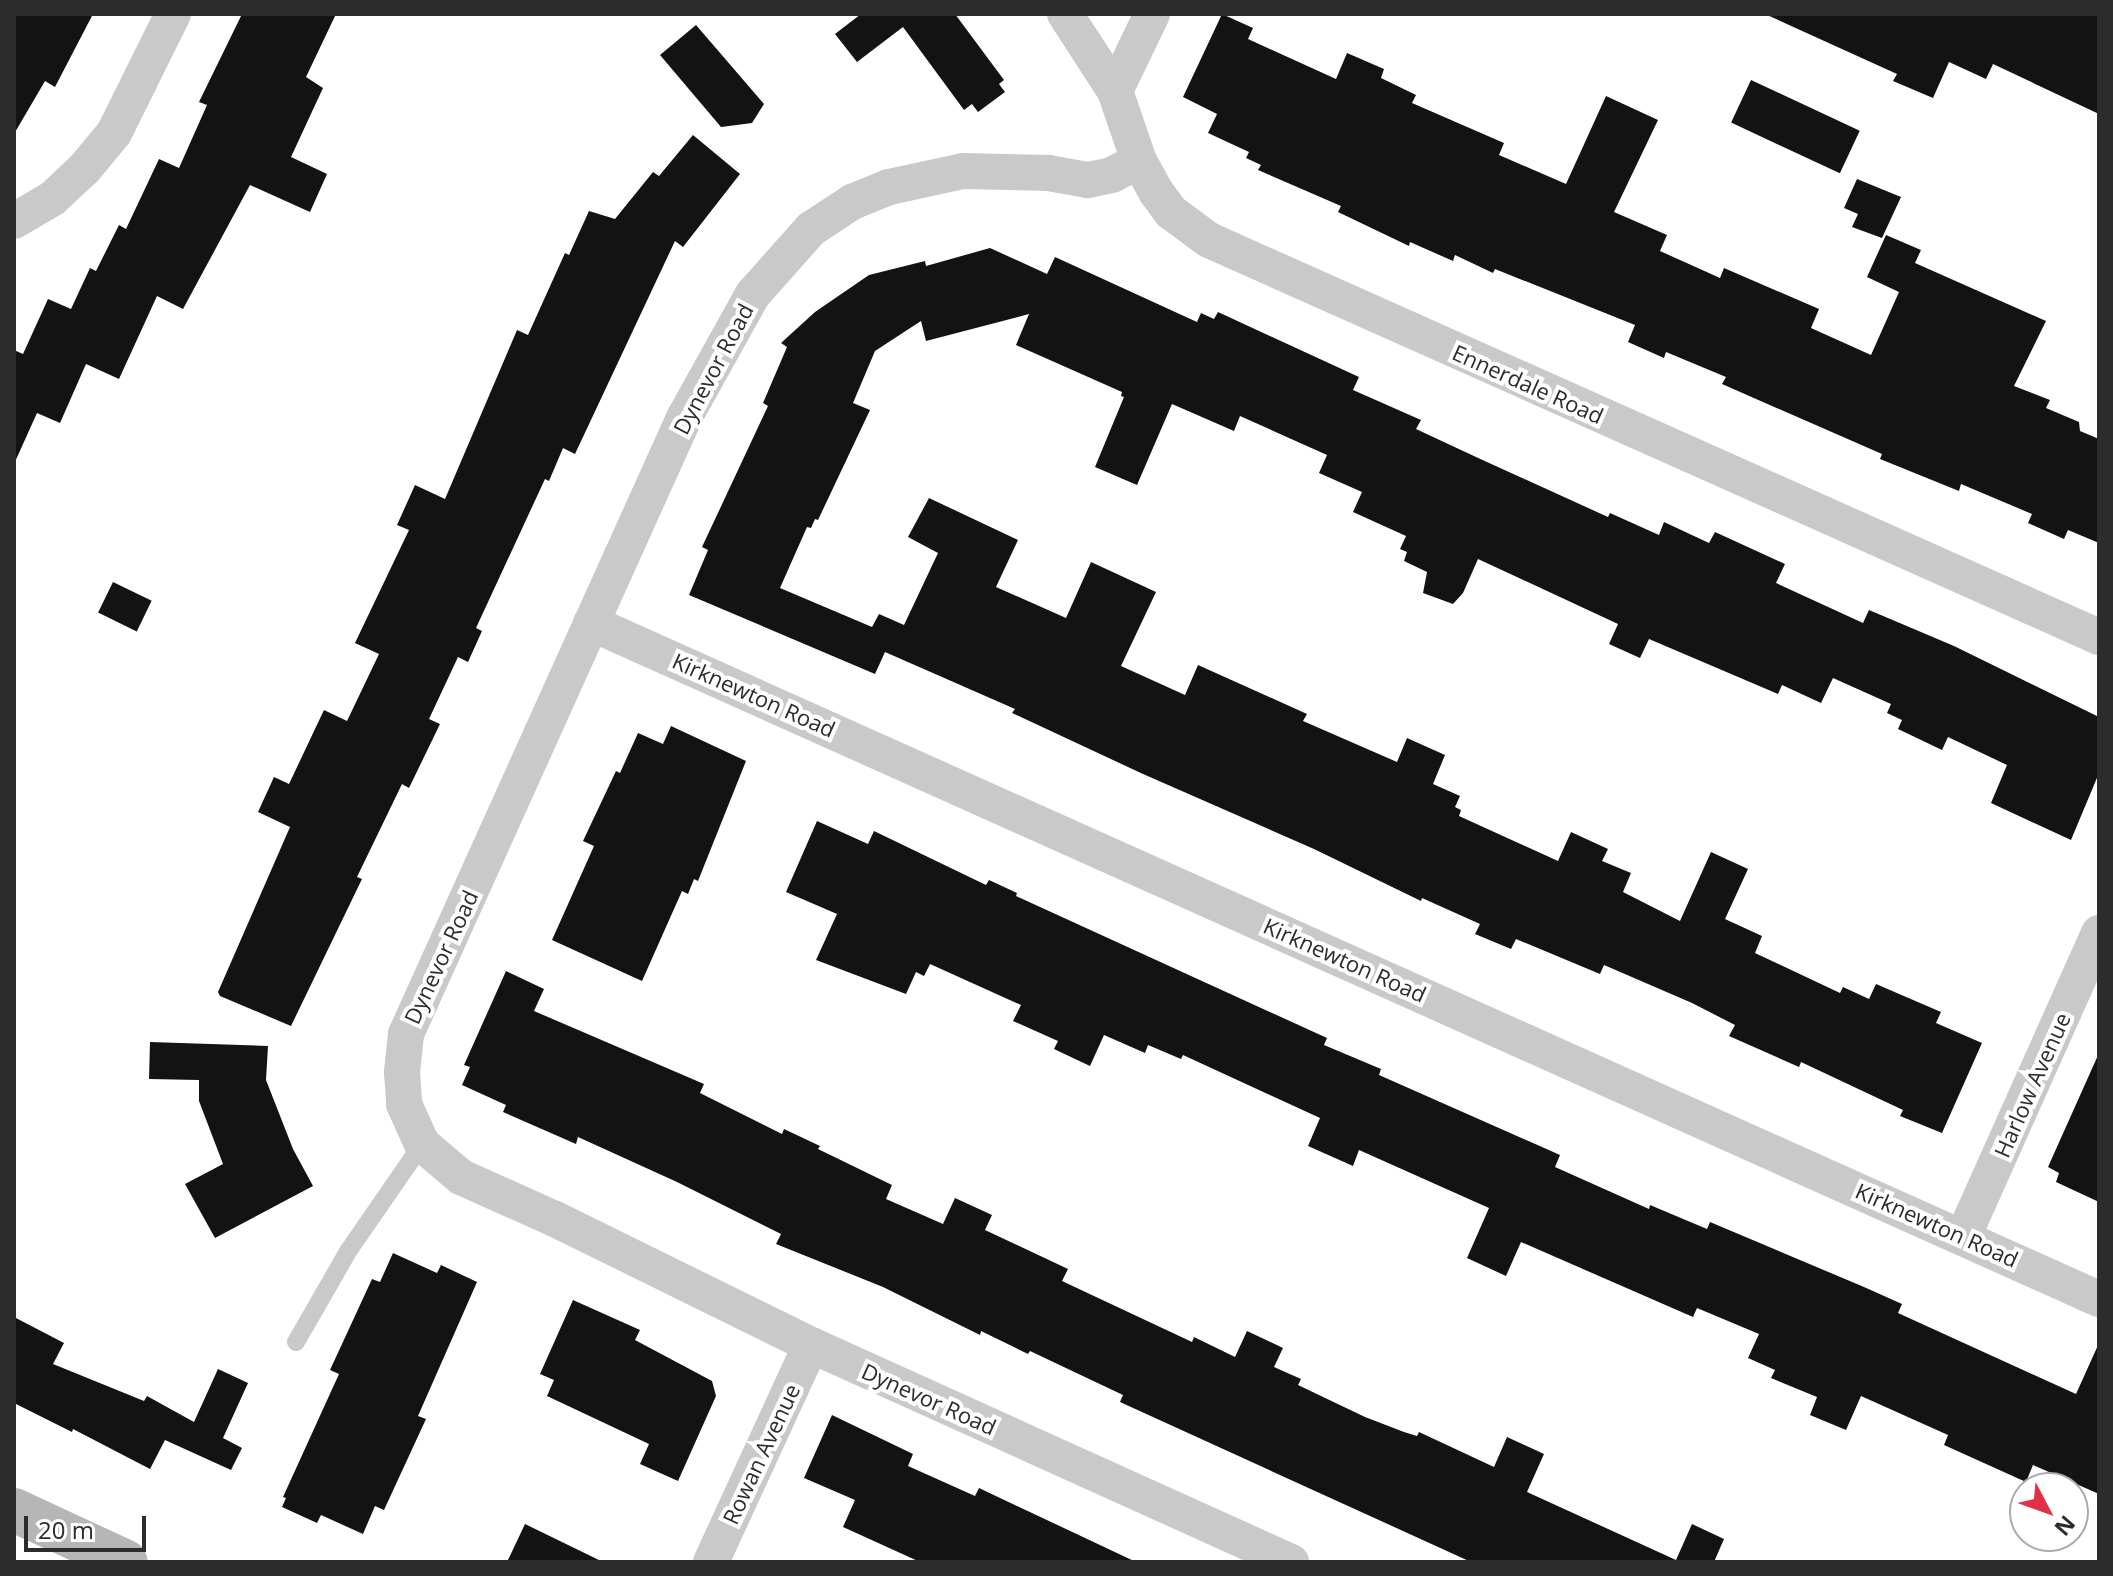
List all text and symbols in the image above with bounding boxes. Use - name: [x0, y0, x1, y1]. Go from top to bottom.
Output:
- street label: Dynevor Road: [667, 299, 759, 439]
- street label: Ennerdale Road: [1448, 339, 1608, 429]
- street label: Kirknewton Road: [669, 647, 839, 743]
- street label: Dynevor Road: [399, 886, 483, 1028]
- street label: Kirknewton Road: [1260, 912, 1430, 1008]
- street label: Harlow Avenue: [1988, 1009, 2076, 1161]
- street label: Kirknewton Road: [1852, 1177, 2022, 1273]
- street label: Dynevor Road: [858, 1358, 1000, 1440]
- street label: Rowan Avenue: [717, 1380, 805, 1528]
- north arrow: [2009, 1472, 2089, 1552]
- scale bar: [28, 1500, 150, 1550]
- text: N: [2048, 1510, 2083, 1543]
- text: 20 m: [38, 1513, 94, 1546]

